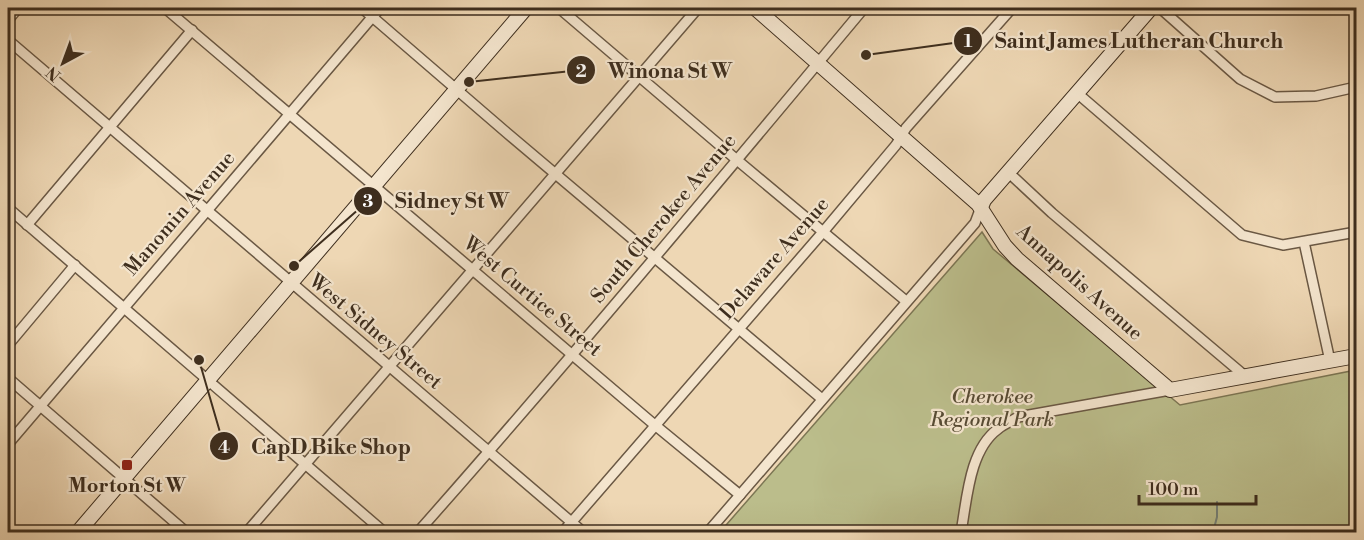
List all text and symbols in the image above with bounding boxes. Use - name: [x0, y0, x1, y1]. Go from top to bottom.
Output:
- callout: Saint James Lutheran Church: [953, 21, 1296, 60]
- text: Saint James Lutheran Church: [995, 29, 1283, 55]
- text: 1: [964, 30, 973, 53]
- north arrow: [33, 33, 93, 93]
- callout: Winona St W: [566, 51, 744, 90]
- text: Winona St W: [607, 59, 733, 85]
- text: 2: [575, 60, 587, 83]
- text: N: [42, 62, 65, 85]
- street label: South Cherokee Avenue: [586, 129, 742, 309]
- street label: Manomin Avenue: [119, 147, 241, 281]
- callout: Sidney St W: [353, 182, 522, 221]
- text: Sidney St W: [395, 189, 510, 215]
- text: 3: [363, 190, 374, 213]
- street label: Delaware Avenue: [715, 193, 835, 325]
- street label: Annapolis Avenue: [1010, 219, 1147, 346]
- street label: West Curtice Street: [457, 231, 607, 362]
- street label: West Sidney Street: [302, 268, 447, 395]
- park label: Cherokee Regional Park: [929, 385, 1054, 433]
- callout: CapD Bike Shop: [209, 427, 423, 466]
- text: CapD Bike Shop: [251, 435, 411, 461]
- text: 4: [218, 436, 230, 459]
- marker: Morton St W: [120, 458, 134, 472]
- scale bar: [1139, 468, 1256, 506]
- place label: Morton St W: [68, 474, 186, 499]
- text: 100 m: [1148, 478, 1199, 501]

